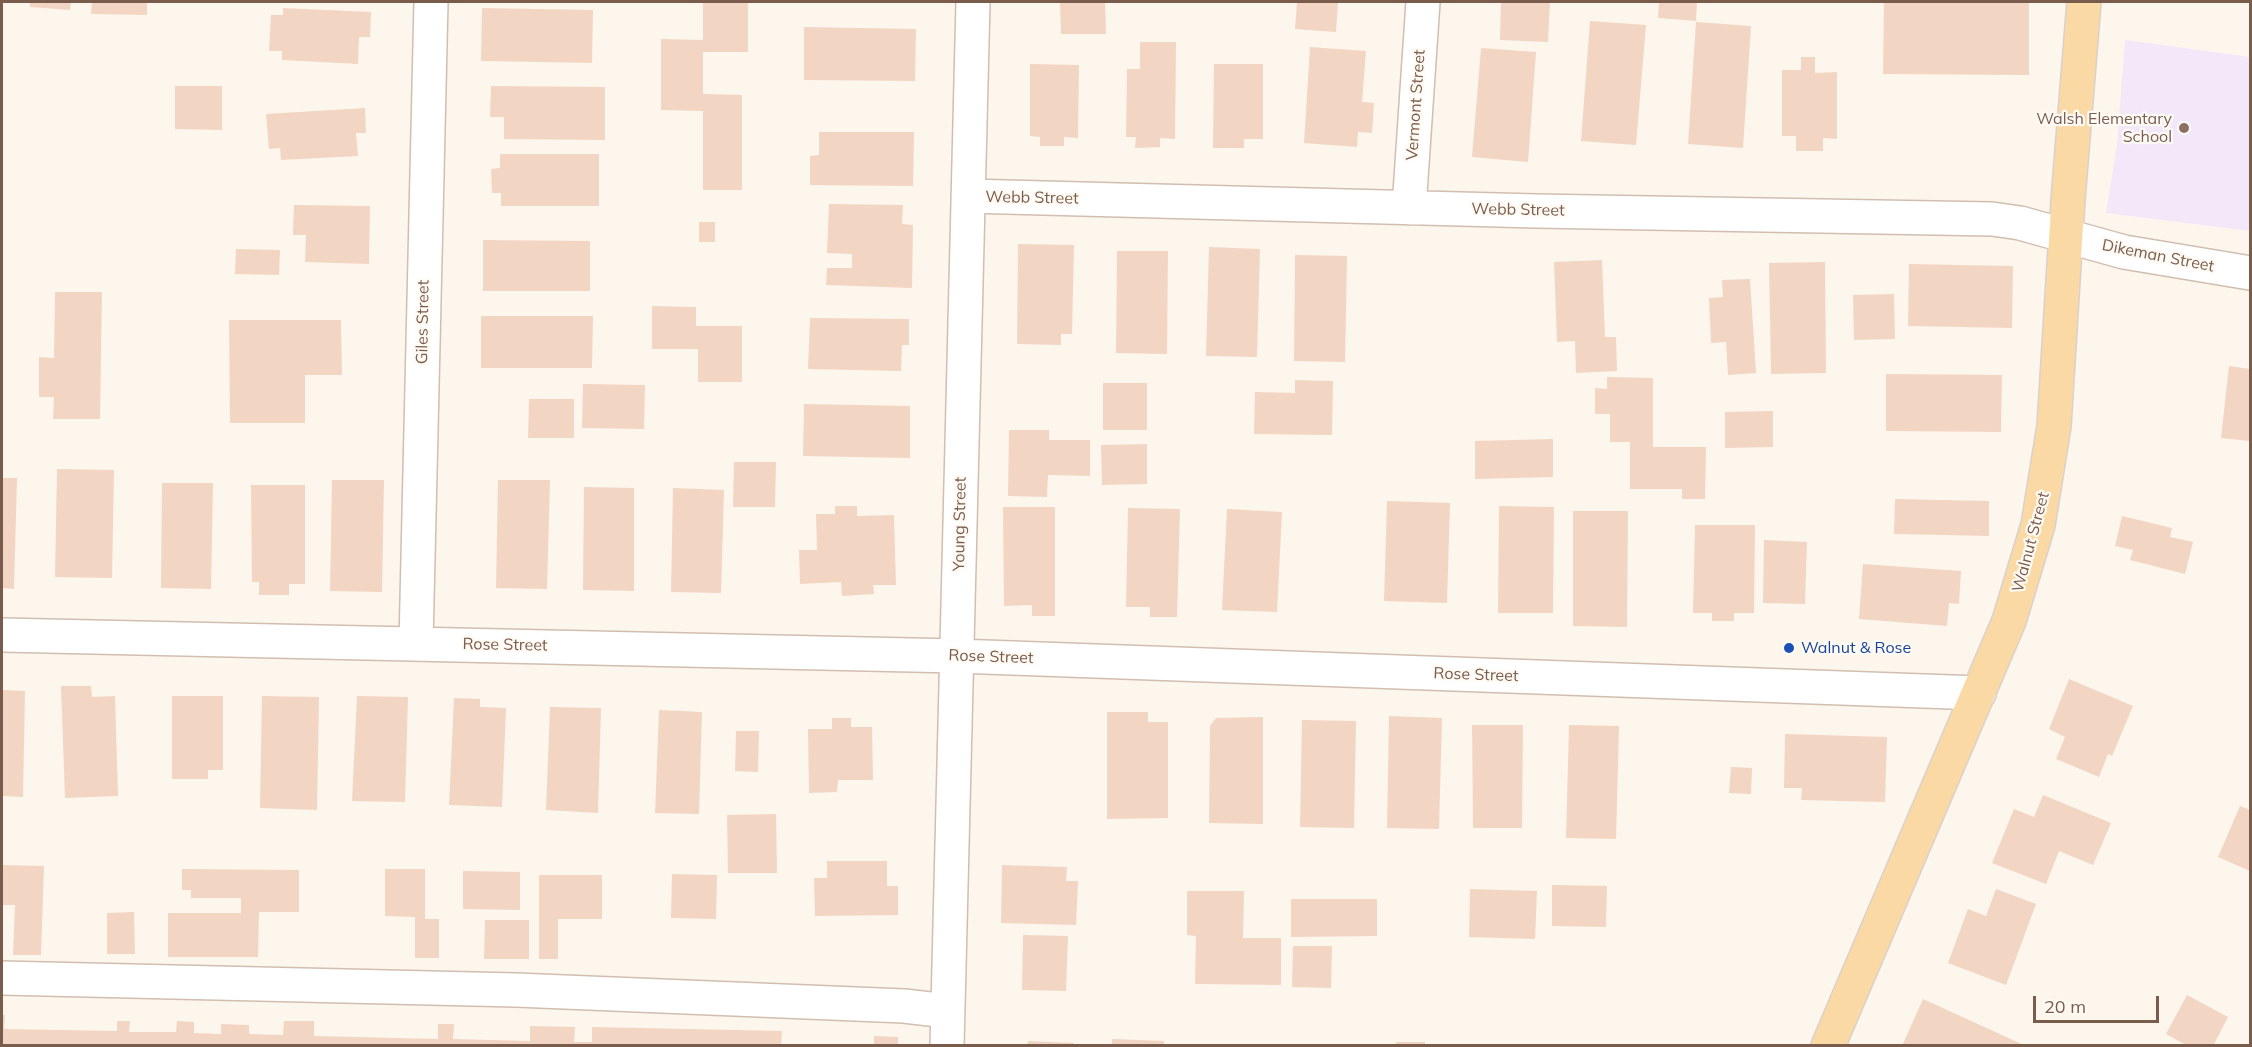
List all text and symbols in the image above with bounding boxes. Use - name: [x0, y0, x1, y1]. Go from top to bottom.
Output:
- street label: Vermont Street: [1403, 49, 1429, 161]
- place label: Walsh Elementary School: [2036, 109, 2172, 147]
- marker: Walsh Elementary School: [2177, 121, 2191, 135]
- street label: Webb Street: [985, 188, 1079, 208]
- street label: Webb Street: [1471, 200, 1565, 220]
- street label: Dikeman Street: [2100, 236, 2216, 276]
- street label: Giles Street: [413, 280, 433, 364]
- street label: Young Street: [950, 477, 970, 571]
- street label: Walnut Street: [2008, 490, 2054, 594]
- street label: Rose Street: [462, 635, 548, 655]
- place label: Walnut & Rose: [1801, 638, 1911, 658]
- marker: Walnut & Rose: [1782, 641, 1796, 655]
- street label: Rose Street: [948, 646, 1034, 668]
- street label: Rose Street: [1433, 664, 1519, 686]
- scale bar: [2036, 984, 2162, 1022]
- text: 20 m: [2044, 995, 2086, 1018]

